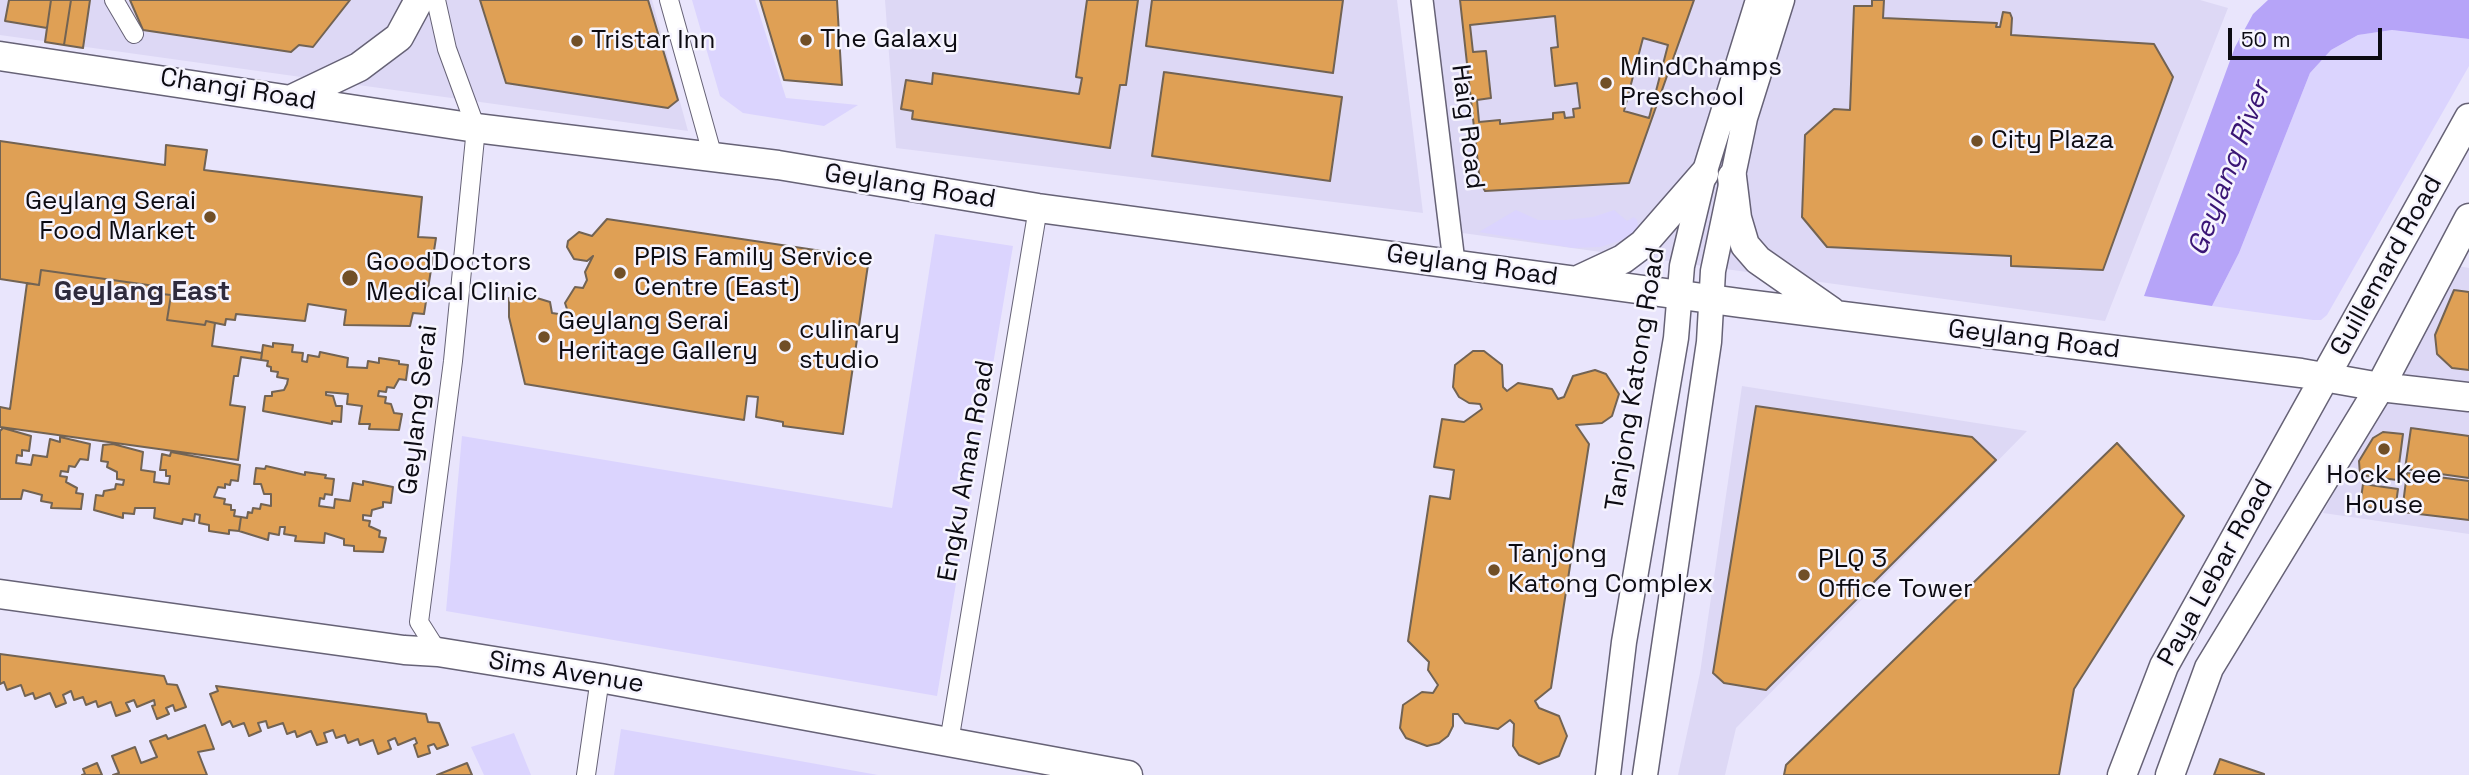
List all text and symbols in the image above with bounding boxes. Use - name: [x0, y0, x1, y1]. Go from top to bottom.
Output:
- scale bar: [2231, 14, 2385, 58]
- place label: The Galaxy: [820, 24, 958, 56]
- place label: Tristar Inn: [591, 25, 715, 57]
- text: 50 m: [2241, 26, 2291, 53]
- marker: The Galaxy: [798, 32, 814, 48]
- marker: Tristar Inn: [569, 33, 585, 49]
- place label: MindChamps Preschool: [1620, 52, 1782, 114]
- street label: Changi Road: [158, 62, 318, 118]
- street label: Haig Road: [1444, 63, 1490, 191]
- marker: MindChamps Preschool: [1598, 75, 1614, 91]
- water label: Geylang River: [2181, 77, 2279, 261]
- place label: City Plaza: [1991, 125, 2114, 157]
- marker: City Plaza: [1969, 133, 1985, 149]
- street label: Geylang Road: [822, 158, 998, 216]
- street label: Guillemard Road: [2325, 170, 2449, 362]
- place label: Geylang Serai Food Market: [25, 186, 196, 248]
- marker: Geylang Serai Food Market: [202, 209, 218, 225]
- street label: Geylang Road: [1384, 239, 1560, 293]
- place label: PPIS Family Service Centre (East): [634, 242, 873, 304]
- street label: Tanjong Katong Road: [1600, 245, 1672, 513]
- place label: GoodDoctors Medical Clinic: [366, 247, 538, 308]
- marker: PPIS Family Service Centre (East): [612, 265, 628, 281]
- marker: GoodDoctors Medical Clinic: [340, 268, 360, 288]
- district label: Geylang East: [54, 275, 230, 309]
- place label: Geylang Serai Heritage Gallery: [558, 306, 758, 368]
- street label: Geylang Road: [1946, 314, 2122, 366]
- place label: culinary studio: [799, 315, 900, 376]
- street label: Geylang Serai: [393, 323, 445, 497]
- marker: Geylang Serai Heritage Gallery: [536, 329, 552, 345]
- marker: culinary studio: [777, 338, 793, 354]
- street label: Engku Aman Road: [932, 358, 1002, 584]
- marker: Hock Kee House: [2376, 441, 2392, 457]
- place label: Hock Kee House: [2326, 460, 2442, 522]
- street label: Paya Lebar Road: [2152, 474, 2280, 672]
- place label: Tanjong Katong Complex: [1508, 539, 1713, 600]
- place label: PLQ 3 Office Tower: [1818, 544, 1973, 606]
- marker: Tanjong Katong Complex: [1486, 562, 1502, 578]
- marker: PLQ 3 Office Tower: [1796, 567, 1812, 583]
- street label: Sims Avenue: [486, 645, 646, 701]

